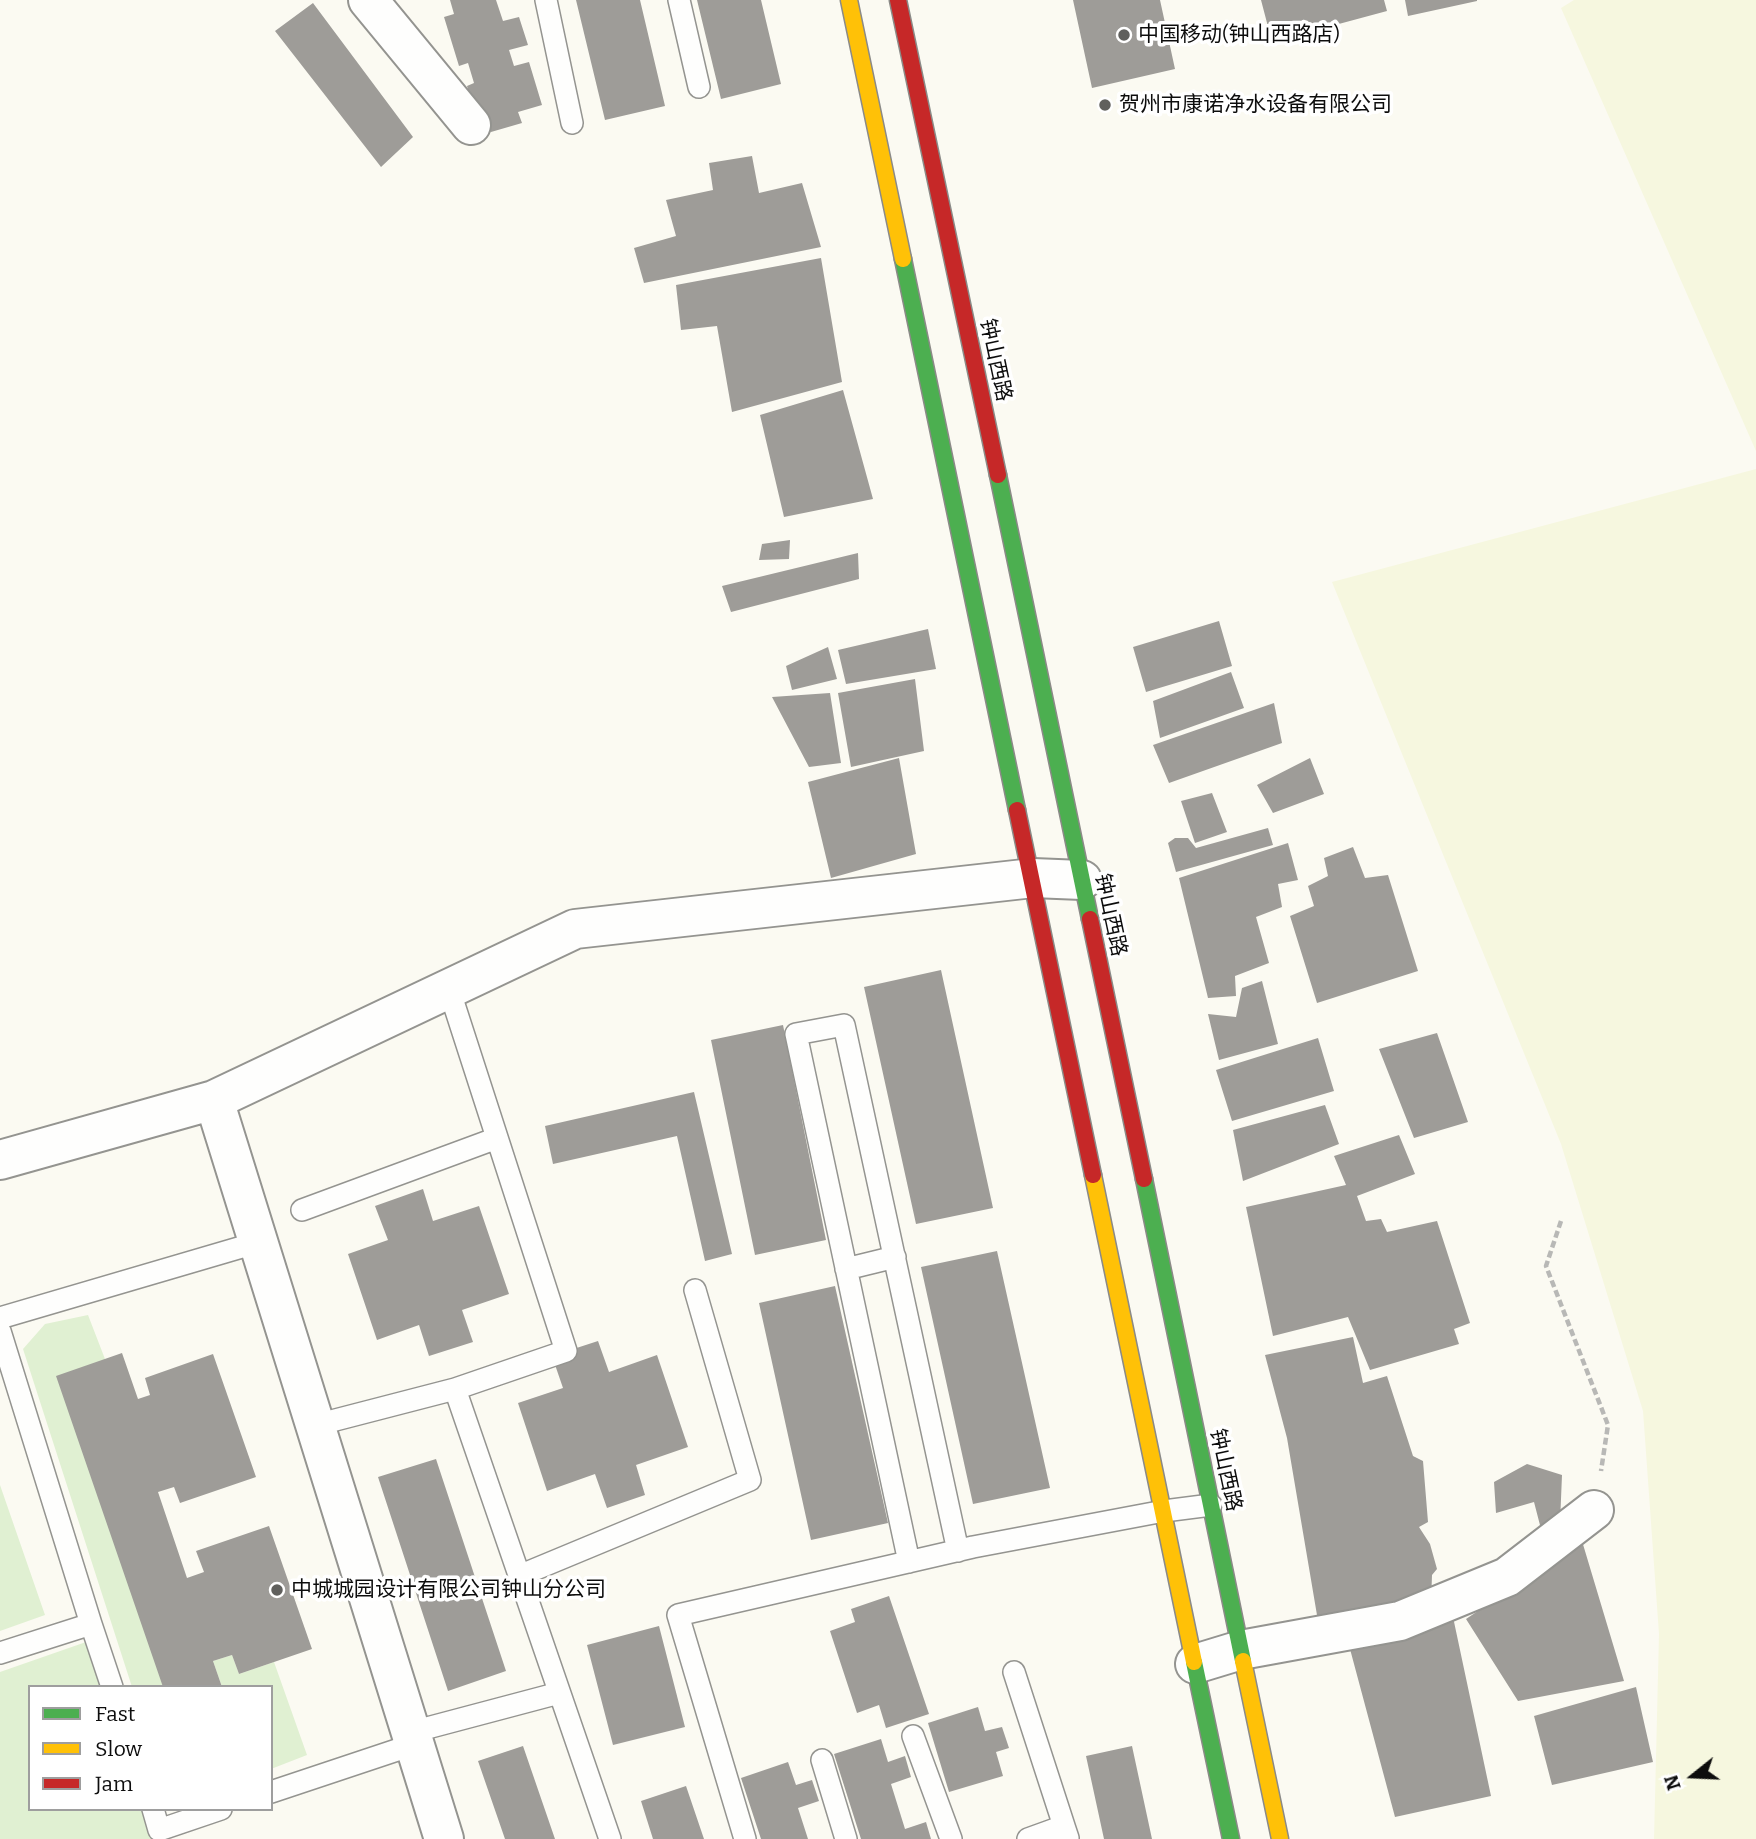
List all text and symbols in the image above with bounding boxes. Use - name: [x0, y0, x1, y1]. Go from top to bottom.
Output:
- place label: 中国移动(钟山西路店): [1138, 22, 1340, 48]
- marker: 中国移动(钟山西路店): [1116, 27, 1132, 43]
- place label: 贺州市康诺净水设备有限公司: [1119, 92, 1392, 118]
- marker: 贺州市康诺净水设备有限公司: [1097, 97, 1113, 113]
- street label: 钟山西路: [974, 316, 1016, 404]
- street label: 钟山西路: [1089, 871, 1131, 959]
- street label: 钟山西路: [1204, 1426, 1246, 1514]
- place label: 中城城园设计有限公司钟山分公司: [291, 1577, 606, 1603]
- marker: 中城城园设计有限公司钟山分公司: [269, 1582, 285, 1598]
- legend: [28, 1685, 273, 1811]
- text: Fast: [95, 1701, 135, 1727]
- text: Slow: [95, 1736, 142, 1762]
- north arrow: [1658, 1741, 1728, 1811]
- text: Jam: [95, 1771, 133, 1797]
- text: N: [1659, 1772, 1686, 1793]

